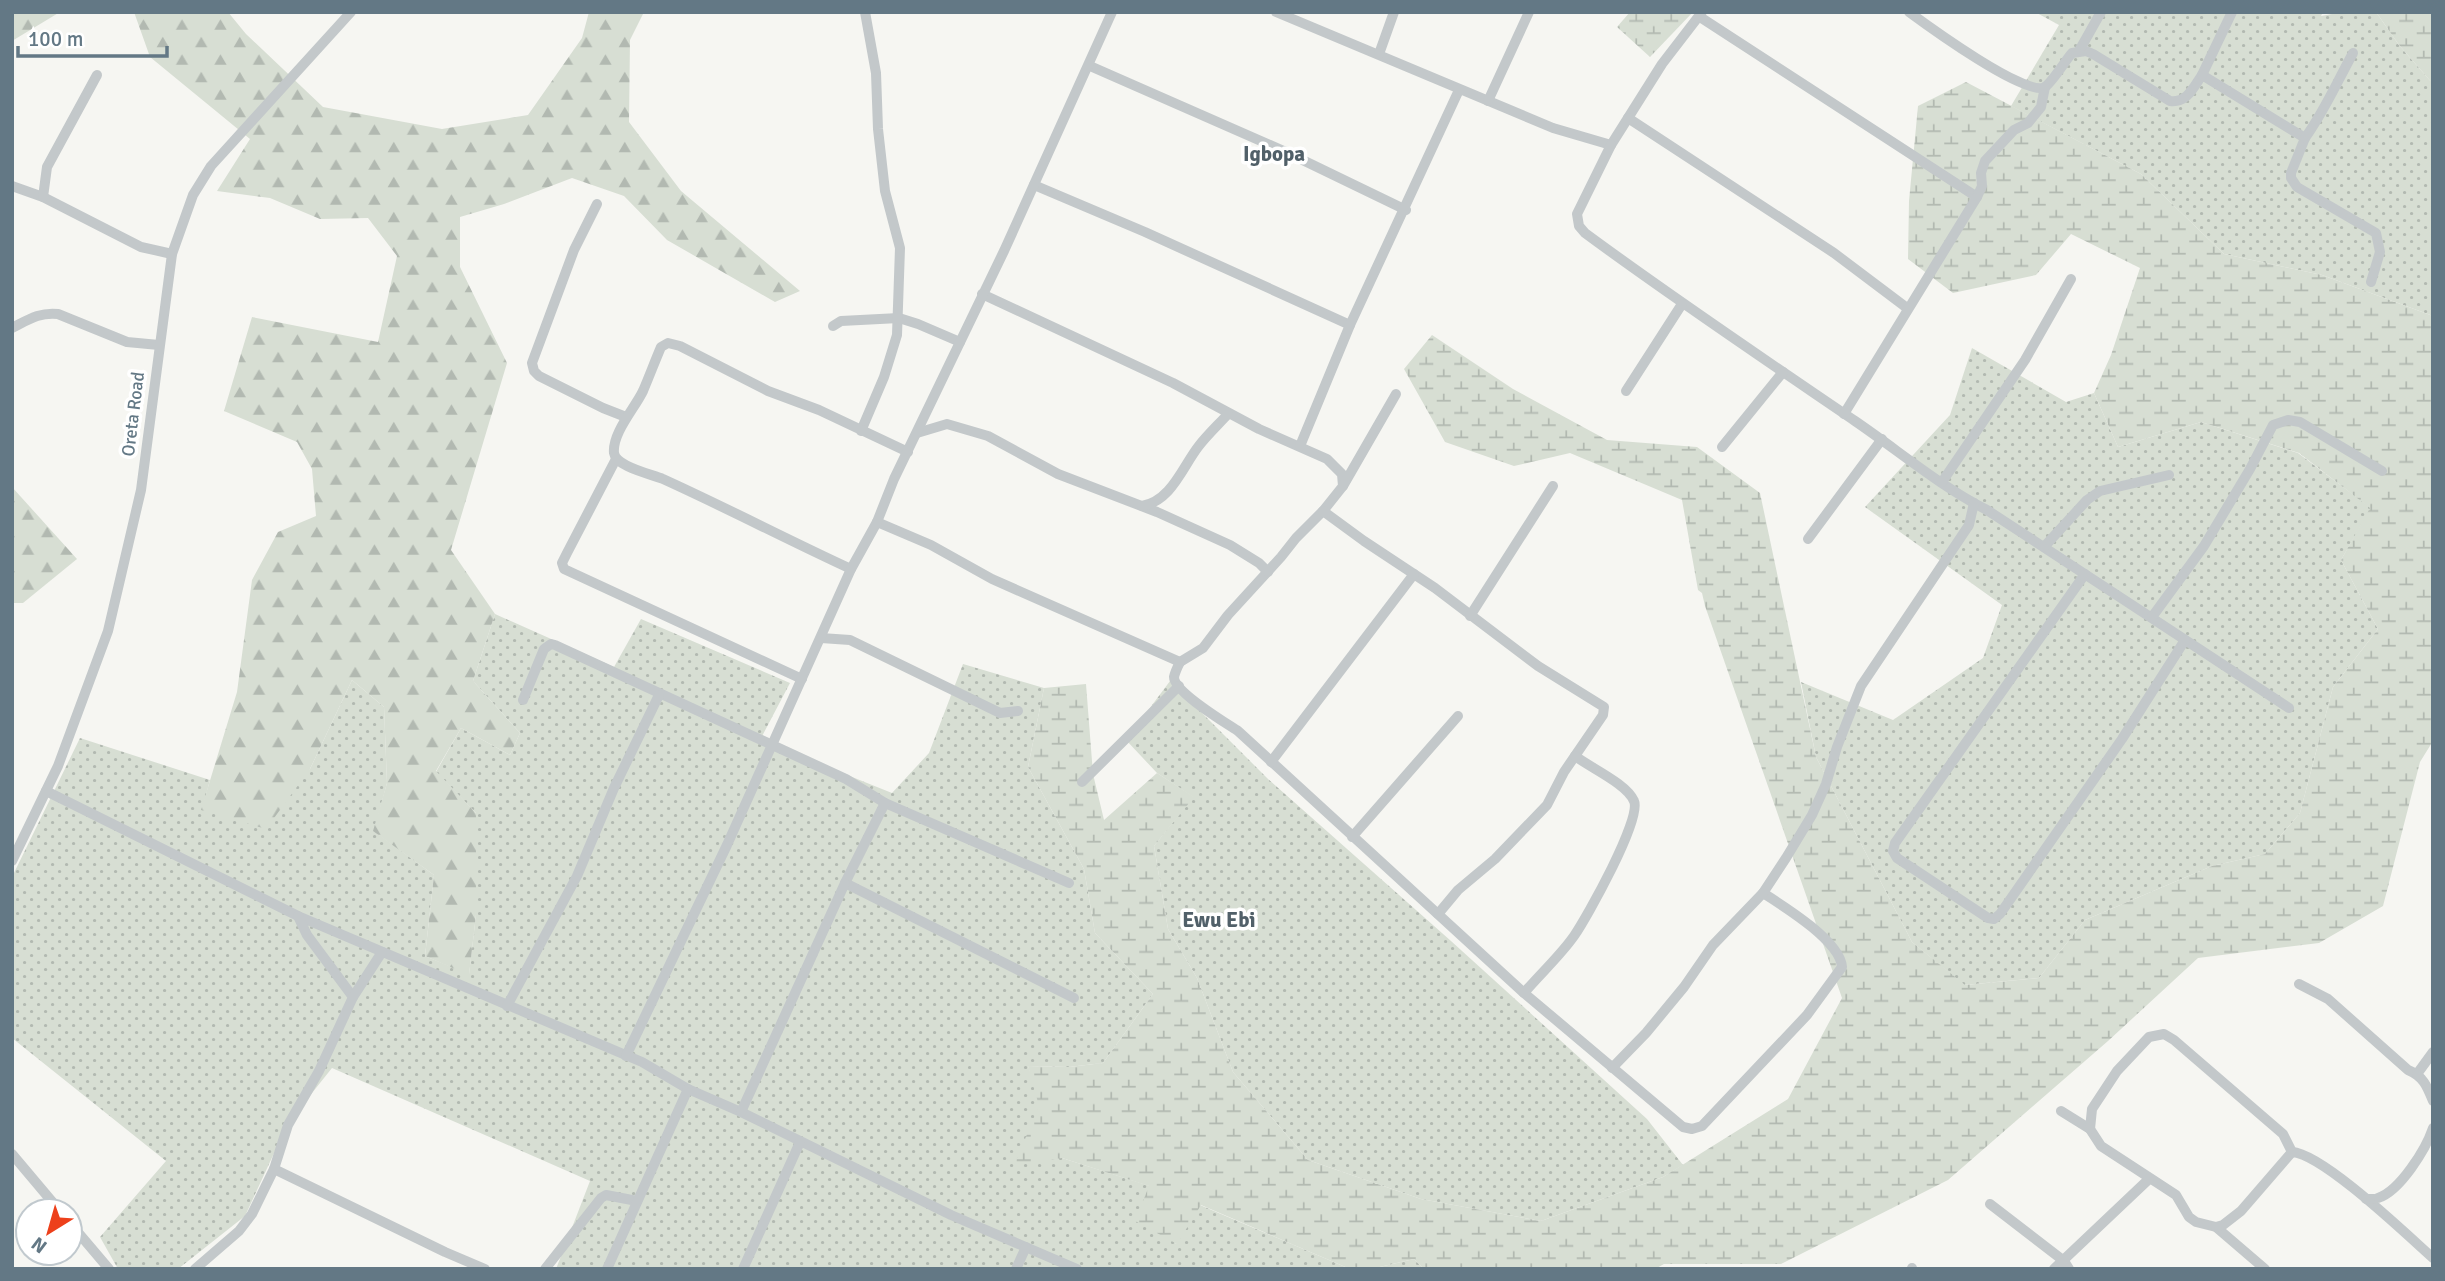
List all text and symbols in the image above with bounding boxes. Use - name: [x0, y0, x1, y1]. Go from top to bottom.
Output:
- scale bar: [18, 14, 166, 58]
- text: 100 m: [28, 26, 83, 52]
- district label: Igbopa: [1243, 141, 1305, 167]
- street label: Oreta Road: [117, 370, 149, 458]
- district label: Ewu Ebi: [1182, 907, 1256, 933]
- north arrow: [14, 1197, 84, 1267]
- text: N: [27, 1231, 52, 1258]

